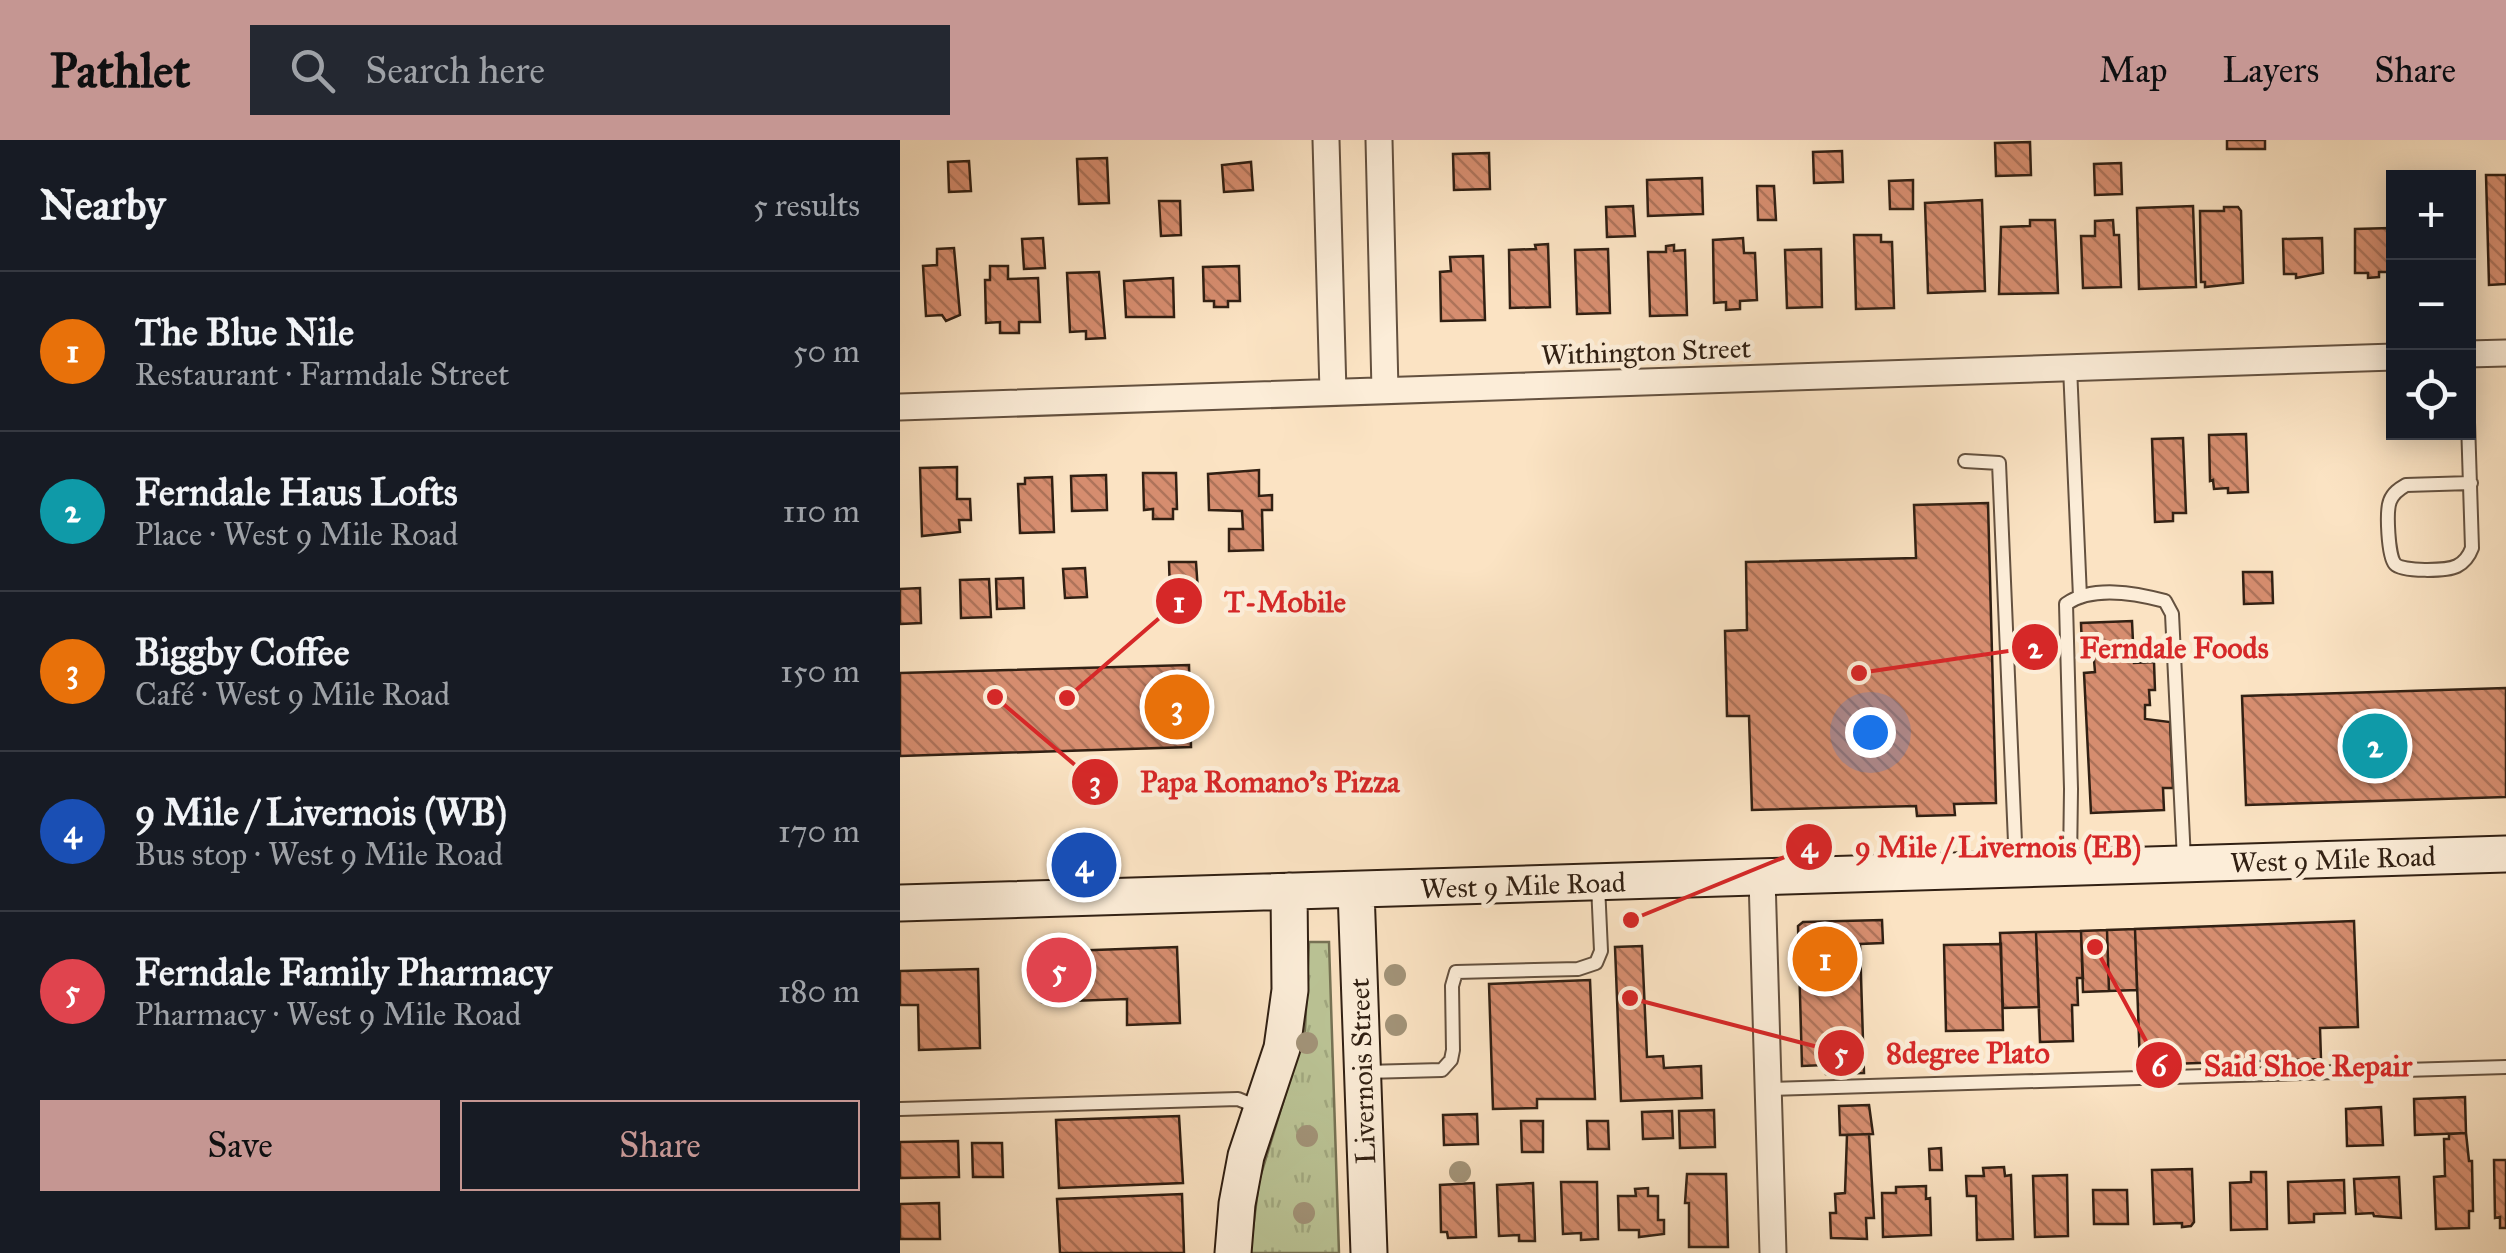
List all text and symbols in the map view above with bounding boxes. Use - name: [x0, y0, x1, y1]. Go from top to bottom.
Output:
- search box: [250, 25, 950, 115]
- text: Pathlet: [50, 41, 190, 100]
- icon: search: [285, 43, 340, 98]
- text: Search here: [365, 47, 545, 93]
- text: Map: [2099, 49, 2167, 92]
- text: Layers: [2222, 49, 2319, 92]
- text: Share: [2374, 49, 2456, 92]
- map controls: [2386, 170, 2476, 440]
- button: +: [2386, 170, 2476, 260]
- text: Nearby: [40, 179, 165, 231]
- text: 5 results: [753, 186, 860, 225]
- button: −: [2386, 260, 2476, 350]
- text: The Blue Nile: [135, 309, 354, 355]
- street label: Withington Street: [1540, 330, 1752, 373]
- text: 1: [66, 332, 79, 371]
- text: 50 m: [793, 332, 860, 371]
- button: locate: [2386, 350, 2476, 440]
- text: Restaurant · Farmdale Street: [135, 355, 509, 394]
- text: Ferndale Haus Lofts: [135, 469, 458, 515]
- text: 2: [65, 492, 80, 531]
- text: 110 m: [782, 492, 860, 531]
- text: Place · West 9 Mile Road: [135, 515, 458, 554]
- callout: T-Mobile: [1154, 571, 1366, 631]
- text: 1: [1173, 584, 1185, 620]
- text: T-Mobile: [1224, 584, 1347, 620]
- callout: Ferndale Foods: [2010, 617, 2289, 677]
- text: Biggby Coffee: [135, 629, 350, 675]
- text: 2: [2028, 630, 2044, 666]
- text: Ferndale Foods: [2079, 630, 2269, 666]
- text: 3: [66, 652, 79, 691]
- text: 150 m: [780, 652, 860, 691]
- pin: 3: [1144, 670, 1210, 744]
- text: Café · West 9 Mile Road: [135, 675, 450, 714]
- your location: [1845, 707, 1896, 758]
- pin: 2: [2342, 708, 2408, 784]
- callout: Papa Romano's Pizza: [1070, 752, 1419, 812]
- text: 3: [1089, 764, 1101, 800]
- text: Papa Romano's Pizza: [1140, 764, 1401, 800]
- text: 9 Mile / Livernois (WB): [135, 789, 507, 835]
- text: 4: [64, 812, 81, 851]
- text: 170 m: [778, 812, 860, 851]
- callout: 9 Mile / Livernois (EB): [1784, 817, 2161, 877]
- pin: 4: [1052, 828, 1116, 902]
- text: 4: [1801, 829, 1819, 865]
- text: 9 Mile / Livernois (EB): [1855, 829, 2141, 866]
- text: Bus stop · West 9 Mile Road: [135, 835, 503, 874]
- street label: West 9 Mile Road: [2230, 838, 2436, 881]
- street label: West 9 Mile Road: [1420, 864, 1626, 907]
- pin: 1: [1792, 922, 1858, 996]
- pin: 5: [1026, 932, 1092, 1008]
- text: Ferndale Family Pharmacy: [135, 949, 552, 995]
- text: 5: [65, 972, 80, 1011]
- text: 180 m: [778, 972, 860, 1011]
- street label: Livernois Street: [1342, 977, 1383, 1165]
- text: Pharmacy · West 9 Mile Road: [135, 995, 521, 1034]
- callout: 8degree Plato: [1816, 1023, 2070, 1083]
- text: 5: [1834, 1035, 1848, 1071]
- text: 8degree Plato: [1886, 1035, 2050, 1071]
- callout: Said Shoe Repair: [2134, 1035, 2432, 1095]
- text: 6: [2151, 1048, 2168, 1084]
- text: Said Shoe Repair: [2204, 1048, 2413, 1084]
- button: Save: [40, 1100, 440, 1191]
- button: Share: [460, 1100, 860, 1191]

